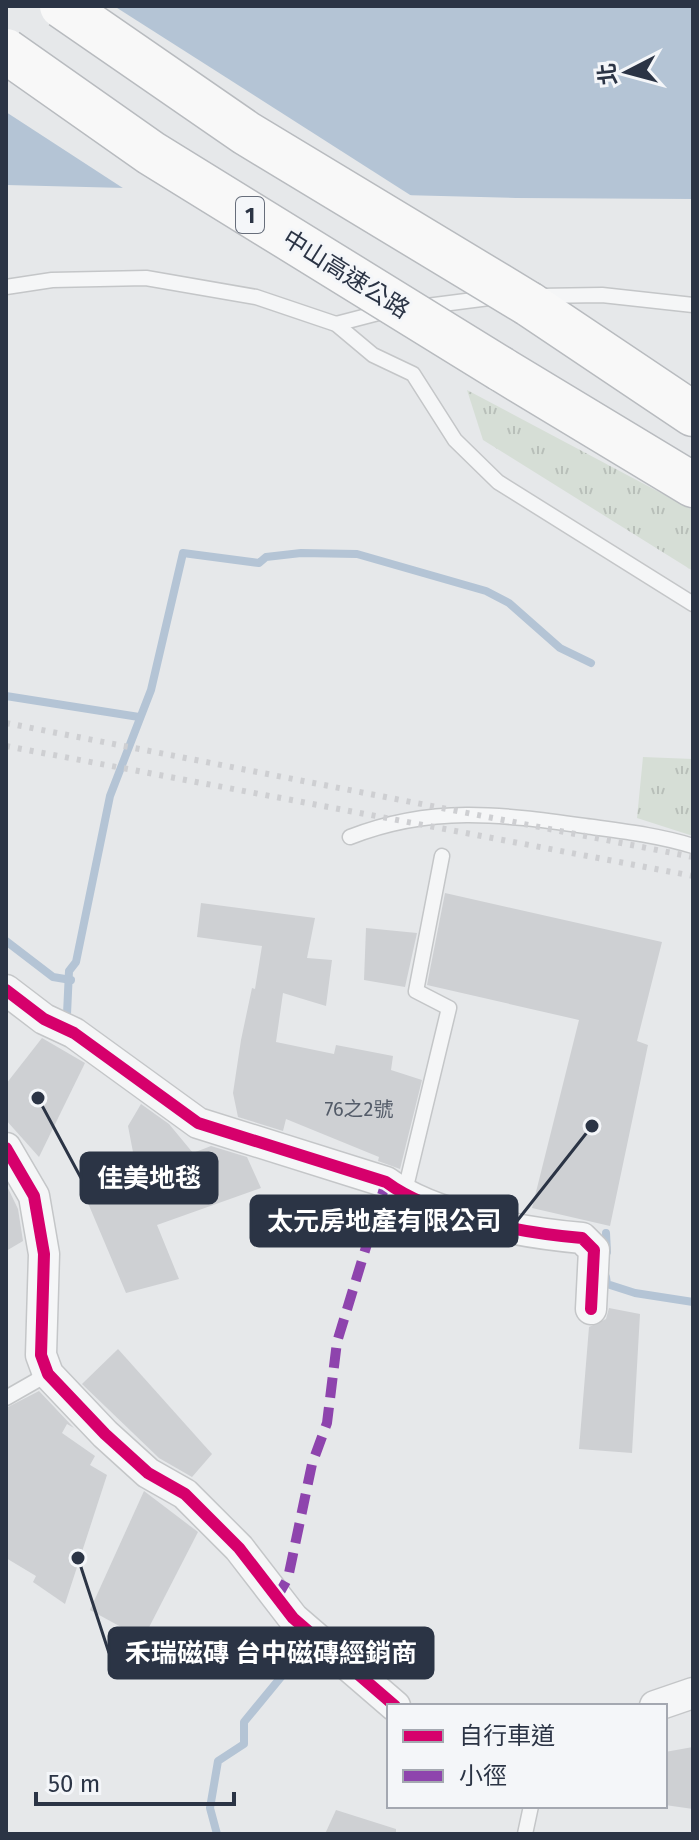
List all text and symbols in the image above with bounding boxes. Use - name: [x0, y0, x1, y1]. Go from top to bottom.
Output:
- north arrow: [587, 32, 667, 112]
- text: 北: [593, 62, 622, 86]
- road number: 1: [236, 197, 264, 233]
- street label: 中山高速公路: [278, 224, 414, 324]
- house number: 76之2號: [325, 1097, 393, 1121]
- callout: 佳美地毯: [81, 1153, 217, 1203]
- text: 佳美地毯: [97, 1163, 201, 1194]
- callout: 太元房地產有限公司: [251, 1196, 517, 1246]
- text: 太元房地產有限公司: [267, 1206, 501, 1237]
- callout: 禾瑞磁磚 台中磁磚經銷商: [109, 1628, 433, 1678]
- text: 禾瑞磁磚 台中磁磚經銷商: [125, 1638, 417, 1669]
- legend: [387, 1704, 667, 1808]
- text: 自行車道: [459, 1722, 555, 1750]
- scale bar: [36, 1756, 234, 1806]
- text: 小徑: [459, 1762, 507, 1790]
- text: 50 m: [48, 1770, 100, 1798]

